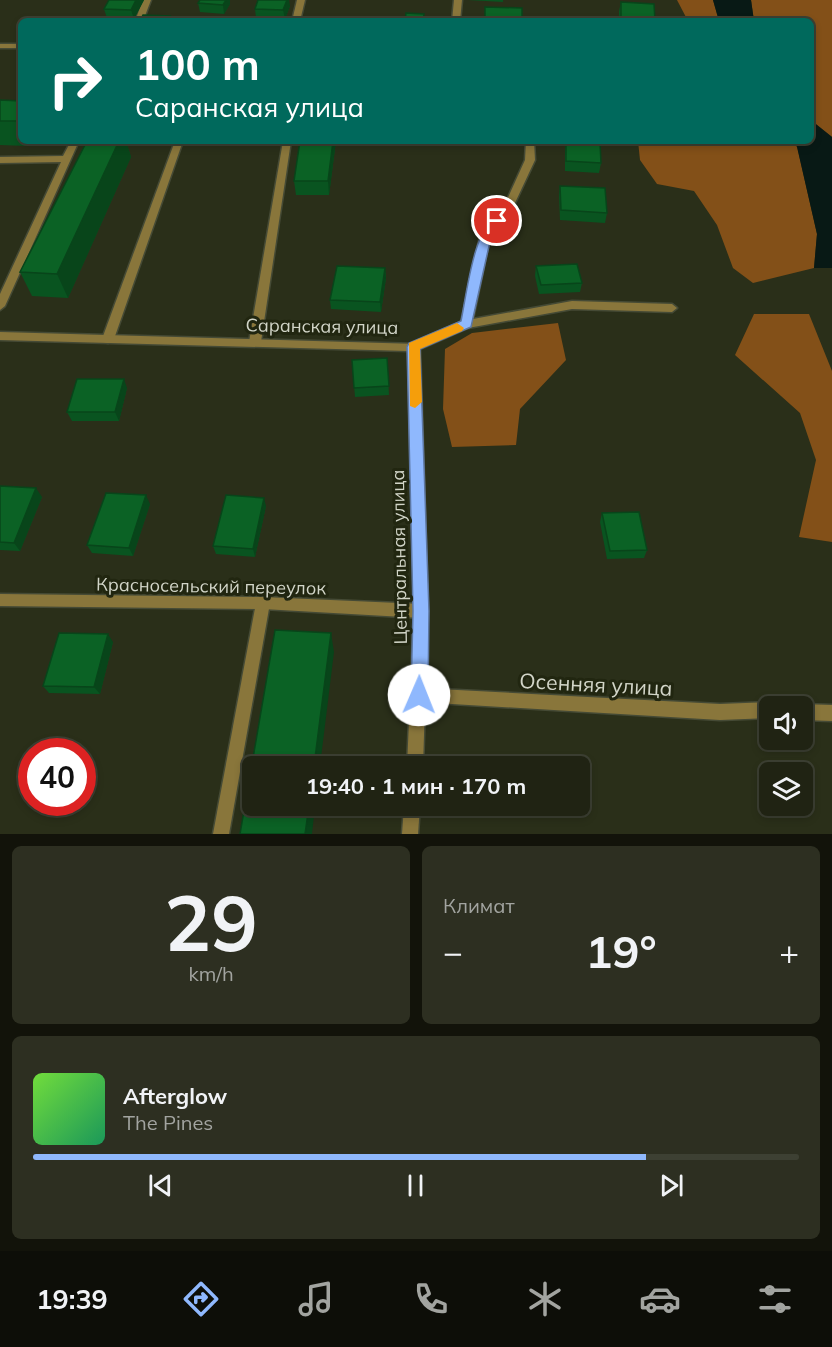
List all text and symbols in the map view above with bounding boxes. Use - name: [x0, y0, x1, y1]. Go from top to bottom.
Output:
- text: 100 m: [135, 38, 260, 91]
- icon: right: [36, 42, 114, 120]
- text: Саранская улица: [135, 90, 364, 124]
- pin: [471, 195, 522, 246]
- icon: arrive: [480, 204, 513, 237]
- street label: Саранская улица: [245, 313, 399, 339]
- street label: Центральная улица: [386, 470, 412, 644]
- street label: Красносельский переулок: [96, 572, 326, 600]
- position arrow: [387, 663, 451, 727]
- street label: Осенняя улица: [519, 667, 673, 701]
- map controls: [759, 696, 813, 816]
- button: sound: [759, 696, 813, 750]
- speed limit sign: 40: [18, 738, 96, 816]
- button: layers: [759, 762, 813, 816]
- text: 19:40 · 1 мин · 170 m: [306, 772, 526, 800]
- text: 29: [164, 873, 258, 971]
- text: Климат: [443, 893, 515, 918]
- text: 19°: [585, 923, 657, 979]
- text: −: [443, 931, 463, 972]
- text: +: [779, 931, 799, 972]
- text: km/h: [188, 961, 234, 986]
- text: Afterglow: [123, 1082, 227, 1110]
- text: The Pines: [123, 1110, 213, 1135]
- icon: previous: [144, 1169, 177, 1202]
- icon: pause: [399, 1169, 432, 1202]
- icon: next: [655, 1169, 688, 1202]
- icon: directions: [180, 1278, 222, 1320]
- icon: music: [295, 1278, 337, 1320]
- icon: phone: [410, 1278, 452, 1320]
- icon: climate: [524, 1278, 566, 1320]
- icon: car: [639, 1278, 681, 1320]
- icon: filters: [754, 1278, 796, 1320]
- text: 19:39: [36, 1282, 108, 1316]

